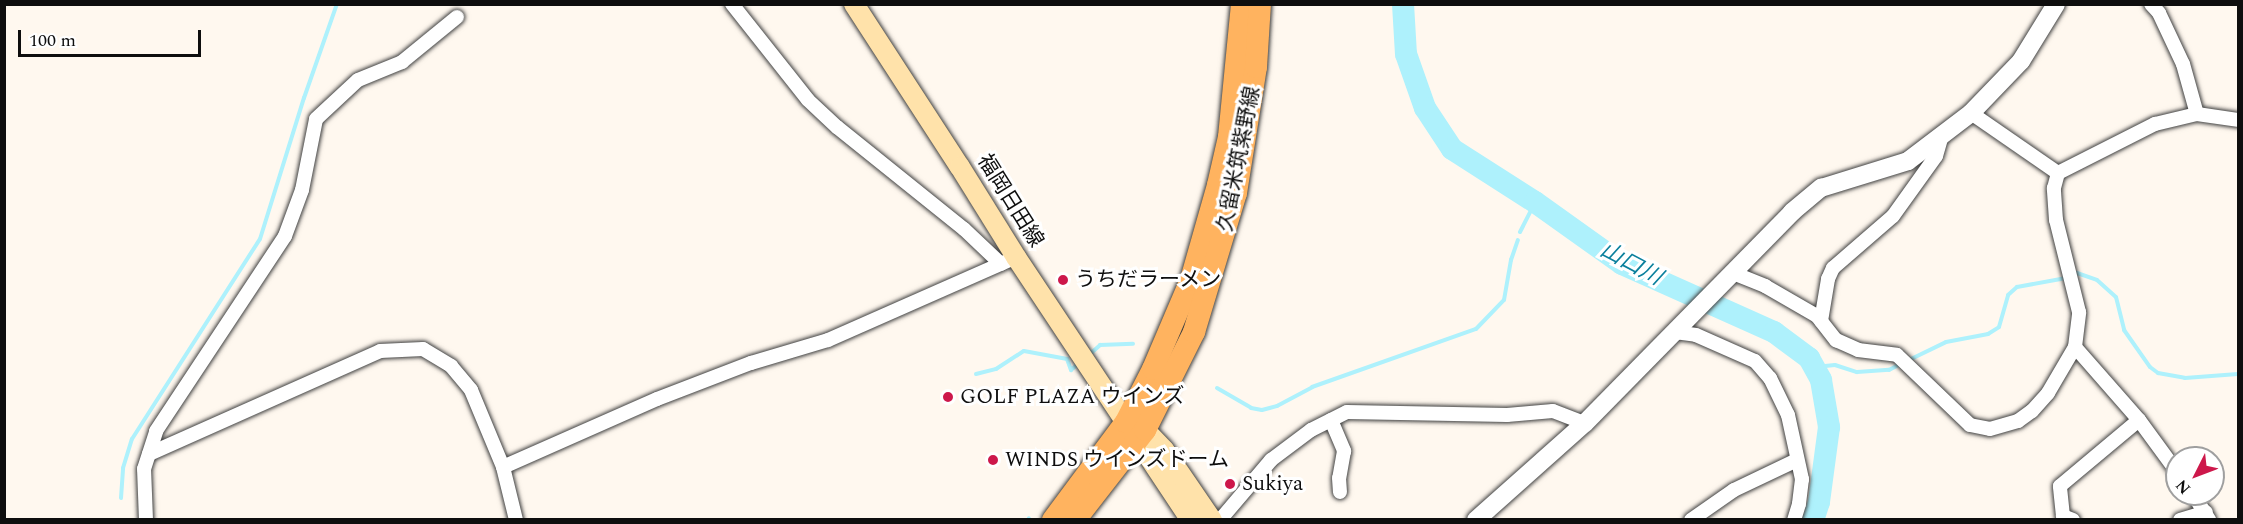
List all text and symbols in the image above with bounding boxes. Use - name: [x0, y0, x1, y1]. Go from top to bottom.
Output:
- scale bar: [21, 18, 204, 56]
- text: 100 m: [29, 27, 76, 54]
- street label: 久留米筑紫野線: [1213, 84, 1265, 234]
- street label: 福岡日田線: [971, 150, 1049, 252]
- water label: 山口川: [1596, 237, 1666, 291]
- place label: うちだラーメン: [1075, 267, 1222, 293]
- marker: うちだラーメン: [1056, 273, 1070, 287]
- place label: GOLF PLAZA ウインズ: [960, 384, 1185, 410]
- marker: GOLF PLAZA ウインズ: [941, 390, 955, 404]
- north arrow: [2165, 446, 2225, 506]
- place label: WINDS ウインズドーム: [1005, 447, 1230, 473]
- marker: WINDS ウインズドーム: [986, 453, 1000, 467]
- place label: Sukiya: [1242, 471, 1303, 497]
- text: N: [2170, 474, 2196, 500]
- marker: Sukiya: [1223, 477, 1237, 491]

